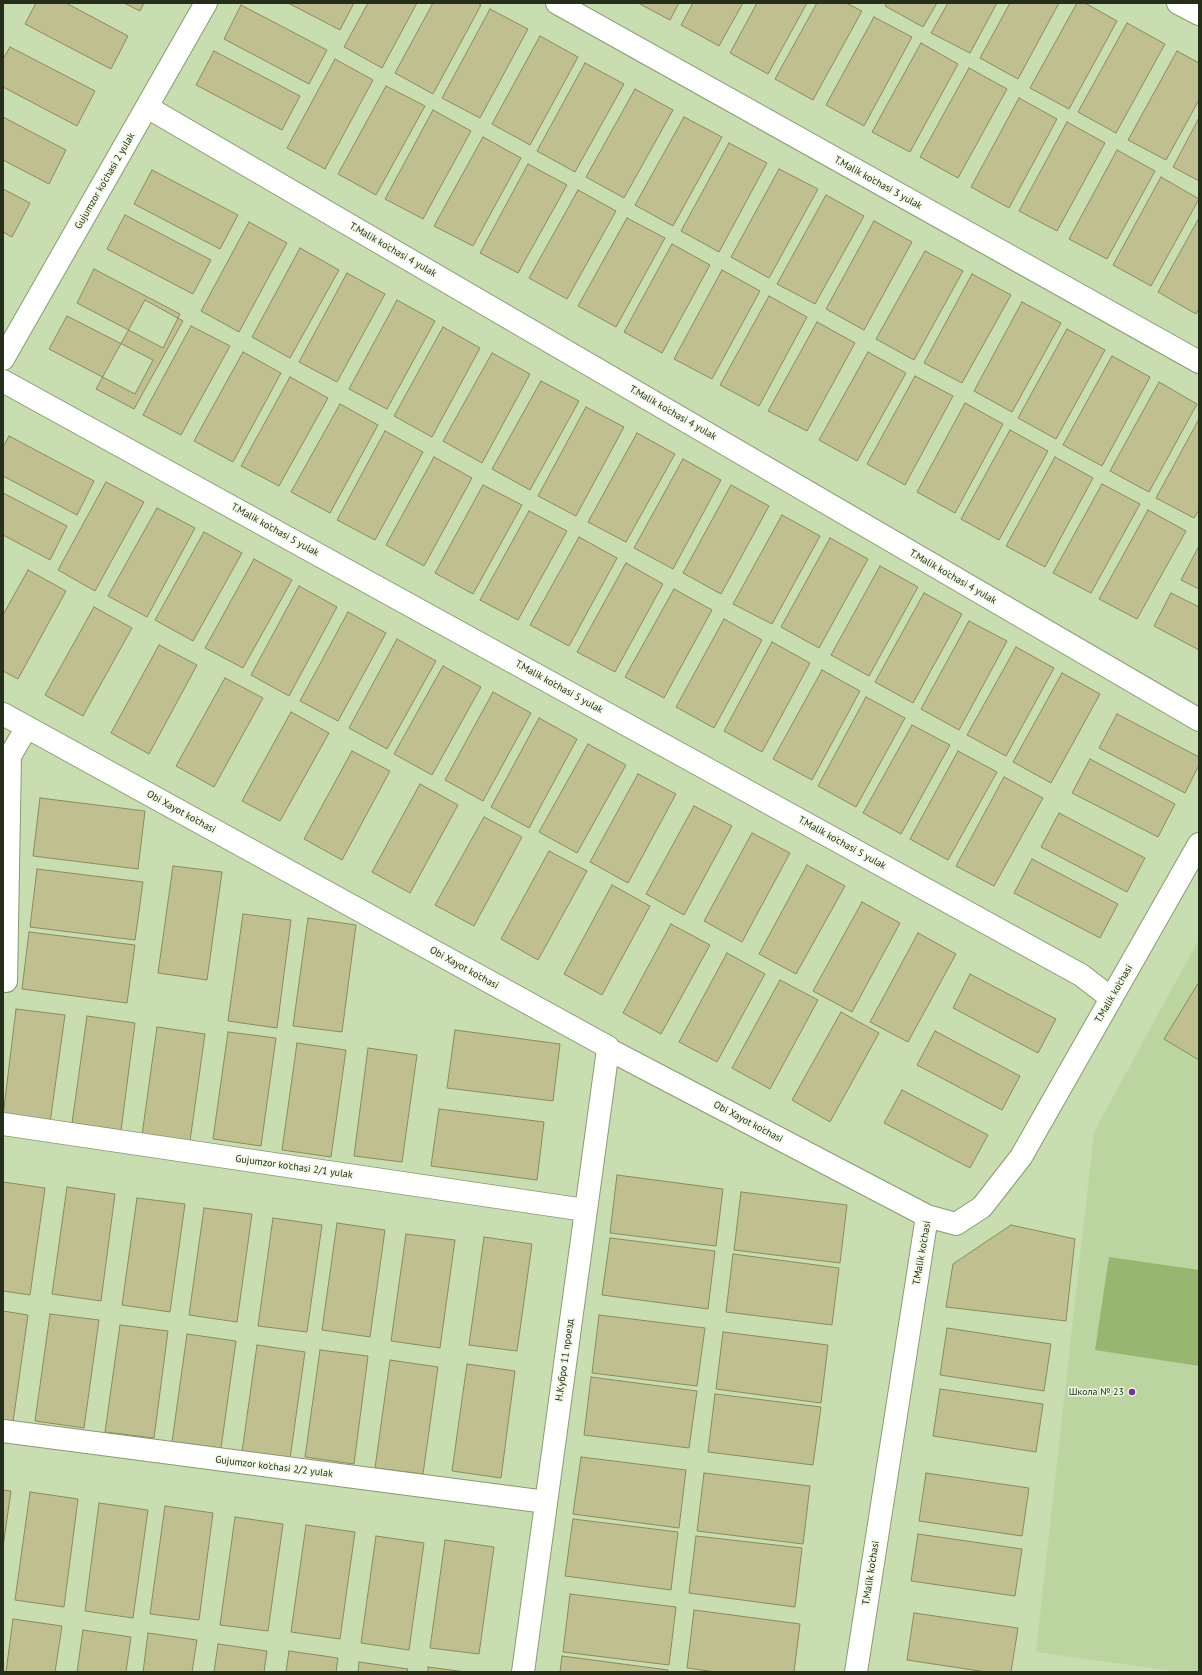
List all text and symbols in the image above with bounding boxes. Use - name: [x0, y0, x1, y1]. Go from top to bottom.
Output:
- street label: Gujumzor ko'chasi 2 yulak: [72, 131, 138, 231]
- street label: T.Malik ko'chasi 3 yulak: [832, 154, 924, 212]
- street label: T.Malik ko'chasi 4 yulak: [347, 220, 439, 280]
- street label: T.Malik ko'chasi 4 yulak: [627, 383, 719, 443]
- street label: T.Malik ko'chasi 5 yulak: [229, 501, 321, 559]
- street label: T.Malik ko'chasi 4 yulak: [907, 547, 999, 607]
- street label: T.Malik ko'chasi 5 yulak: [513, 658, 605, 716]
- street label: Obi Xayot ko'chasi: [144, 788, 218, 836]
- street label: T.Malik ko'chasi 5 yulak: [796, 814, 888, 872]
- street label: Obi Xayot ko'chasi: [427, 944, 501, 992]
- street label: T.Malik ko'chasi: [1093, 963, 1135, 1025]
- street label: Obi Xayot ko'chasi: [711, 1099, 785, 1145]
- street label: Gujumzor ko'chasi 2/1 yulak: [235, 1153, 353, 1181]
- street label: T.Malik ko'chasi: [910, 1220, 934, 1286]
- street label: Н.Кубро 11 проезд: [553, 1318, 577, 1402]
- place label: Школа № 23: [1069, 1386, 1124, 1398]
- marker: Школа № 23: [1127, 1387, 1137, 1397]
- street label: Gujumzor ko'chasi 2/2 yulak: [214, 1454, 334, 1480]
- street label: T.Malik ko'chasi: [860, 1540, 882, 1606]

